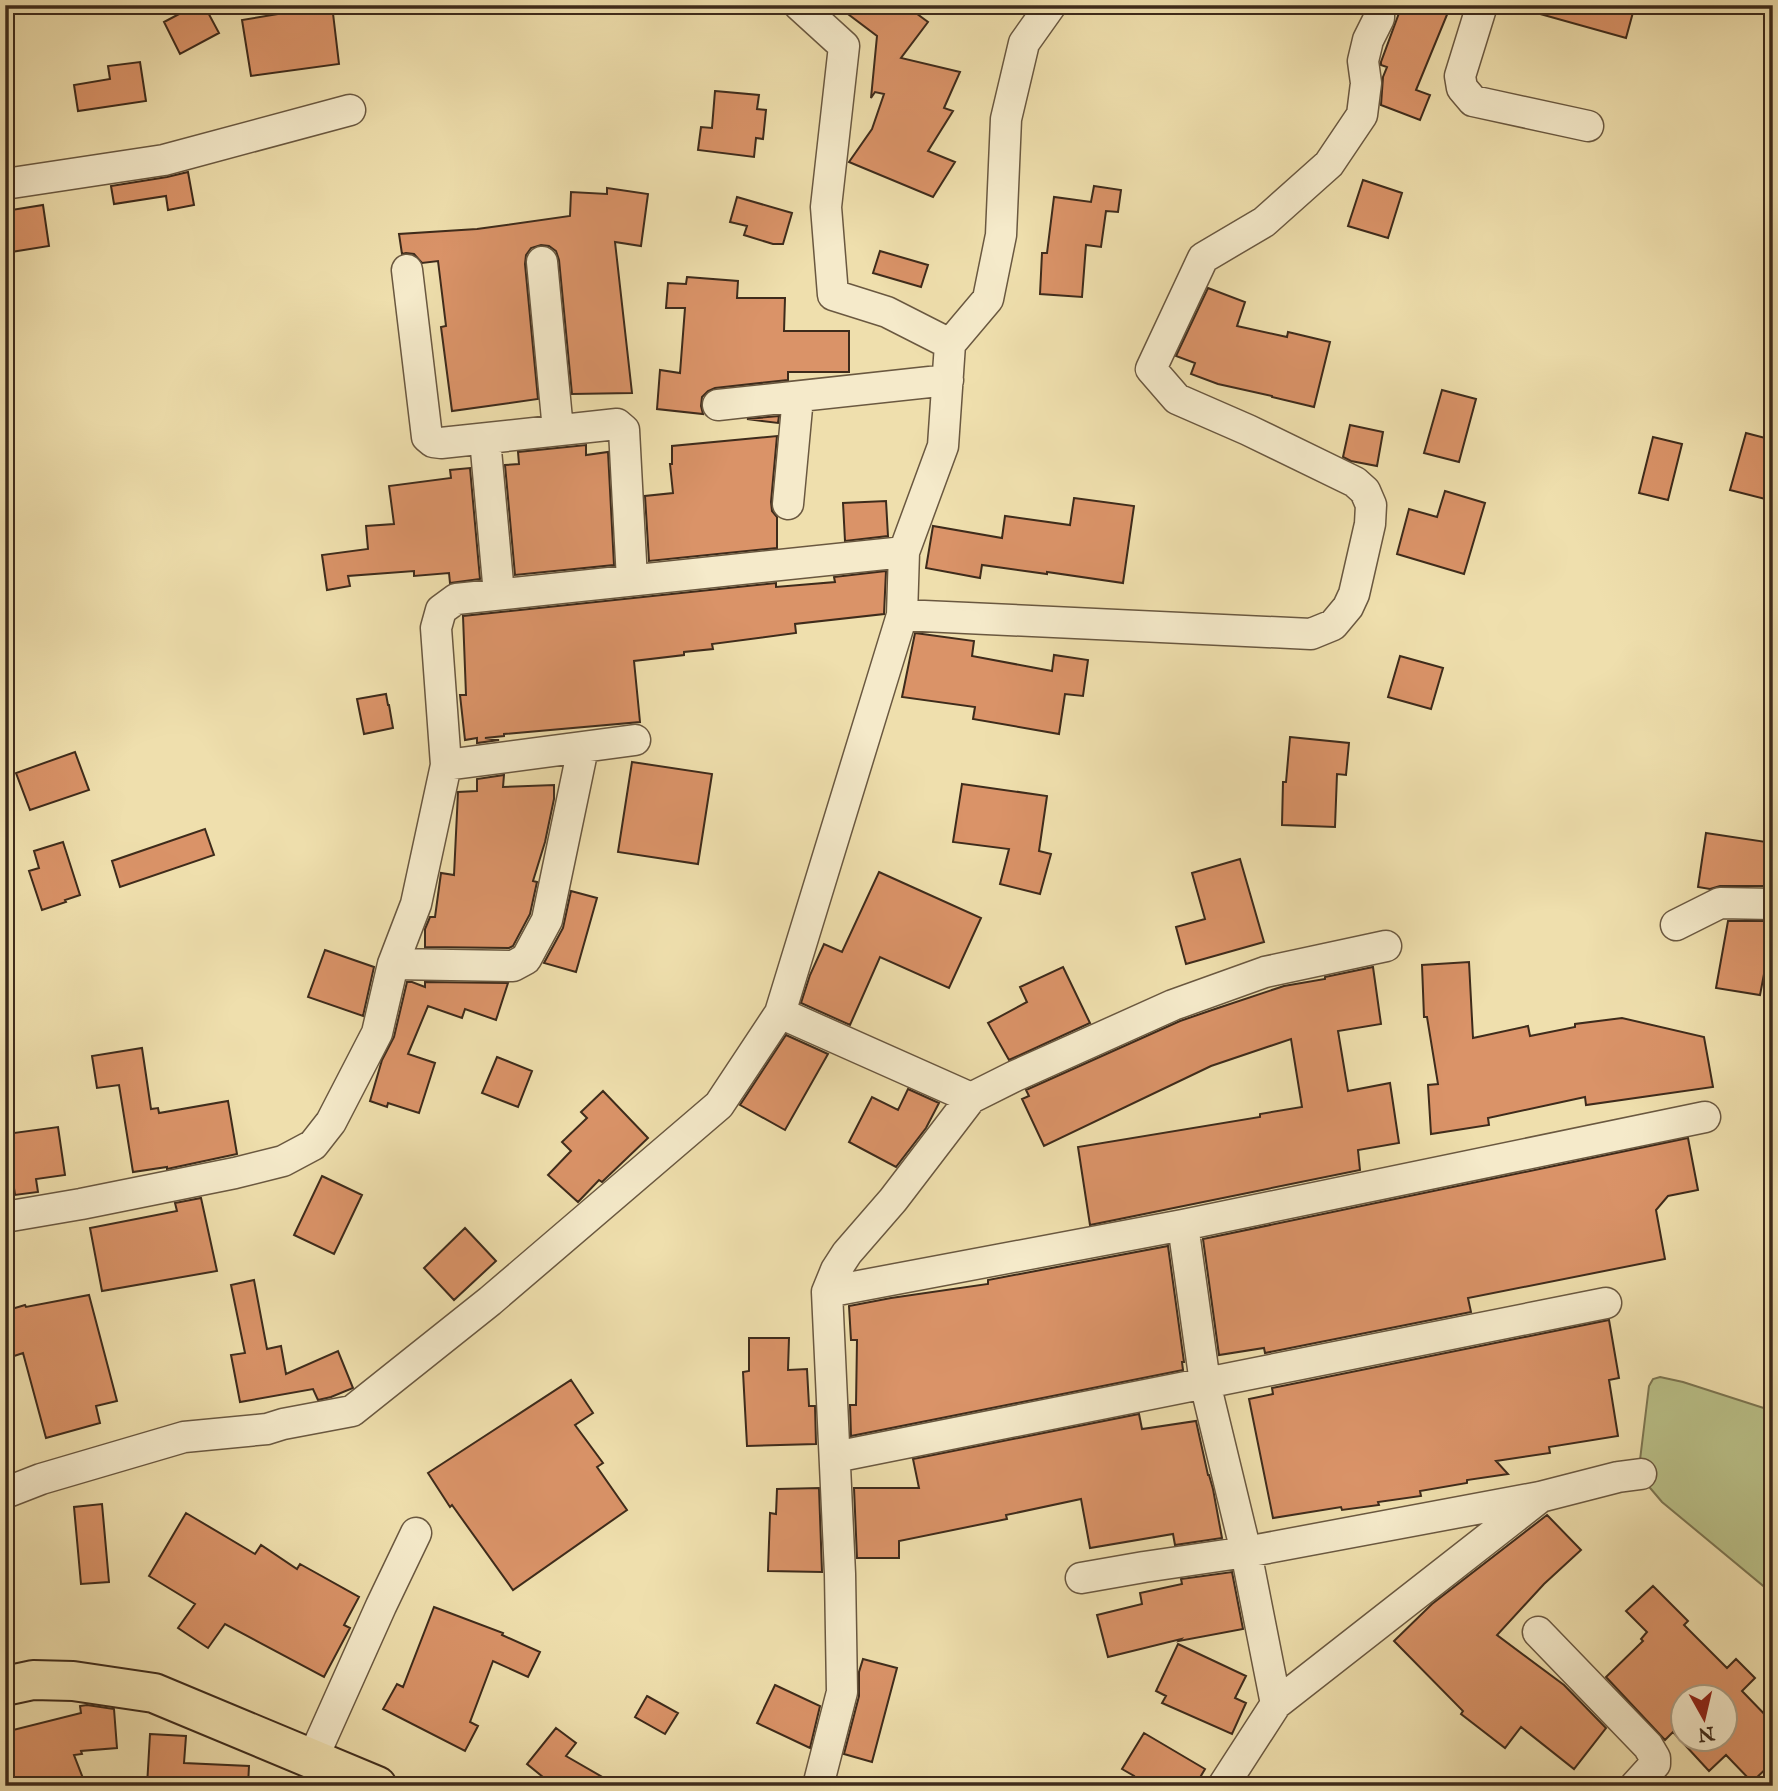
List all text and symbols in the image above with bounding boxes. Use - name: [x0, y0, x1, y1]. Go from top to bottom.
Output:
- north arrow: [1670, 1682, 1740, 1752]
- text: N: [1696, 1720, 1717, 1746]

